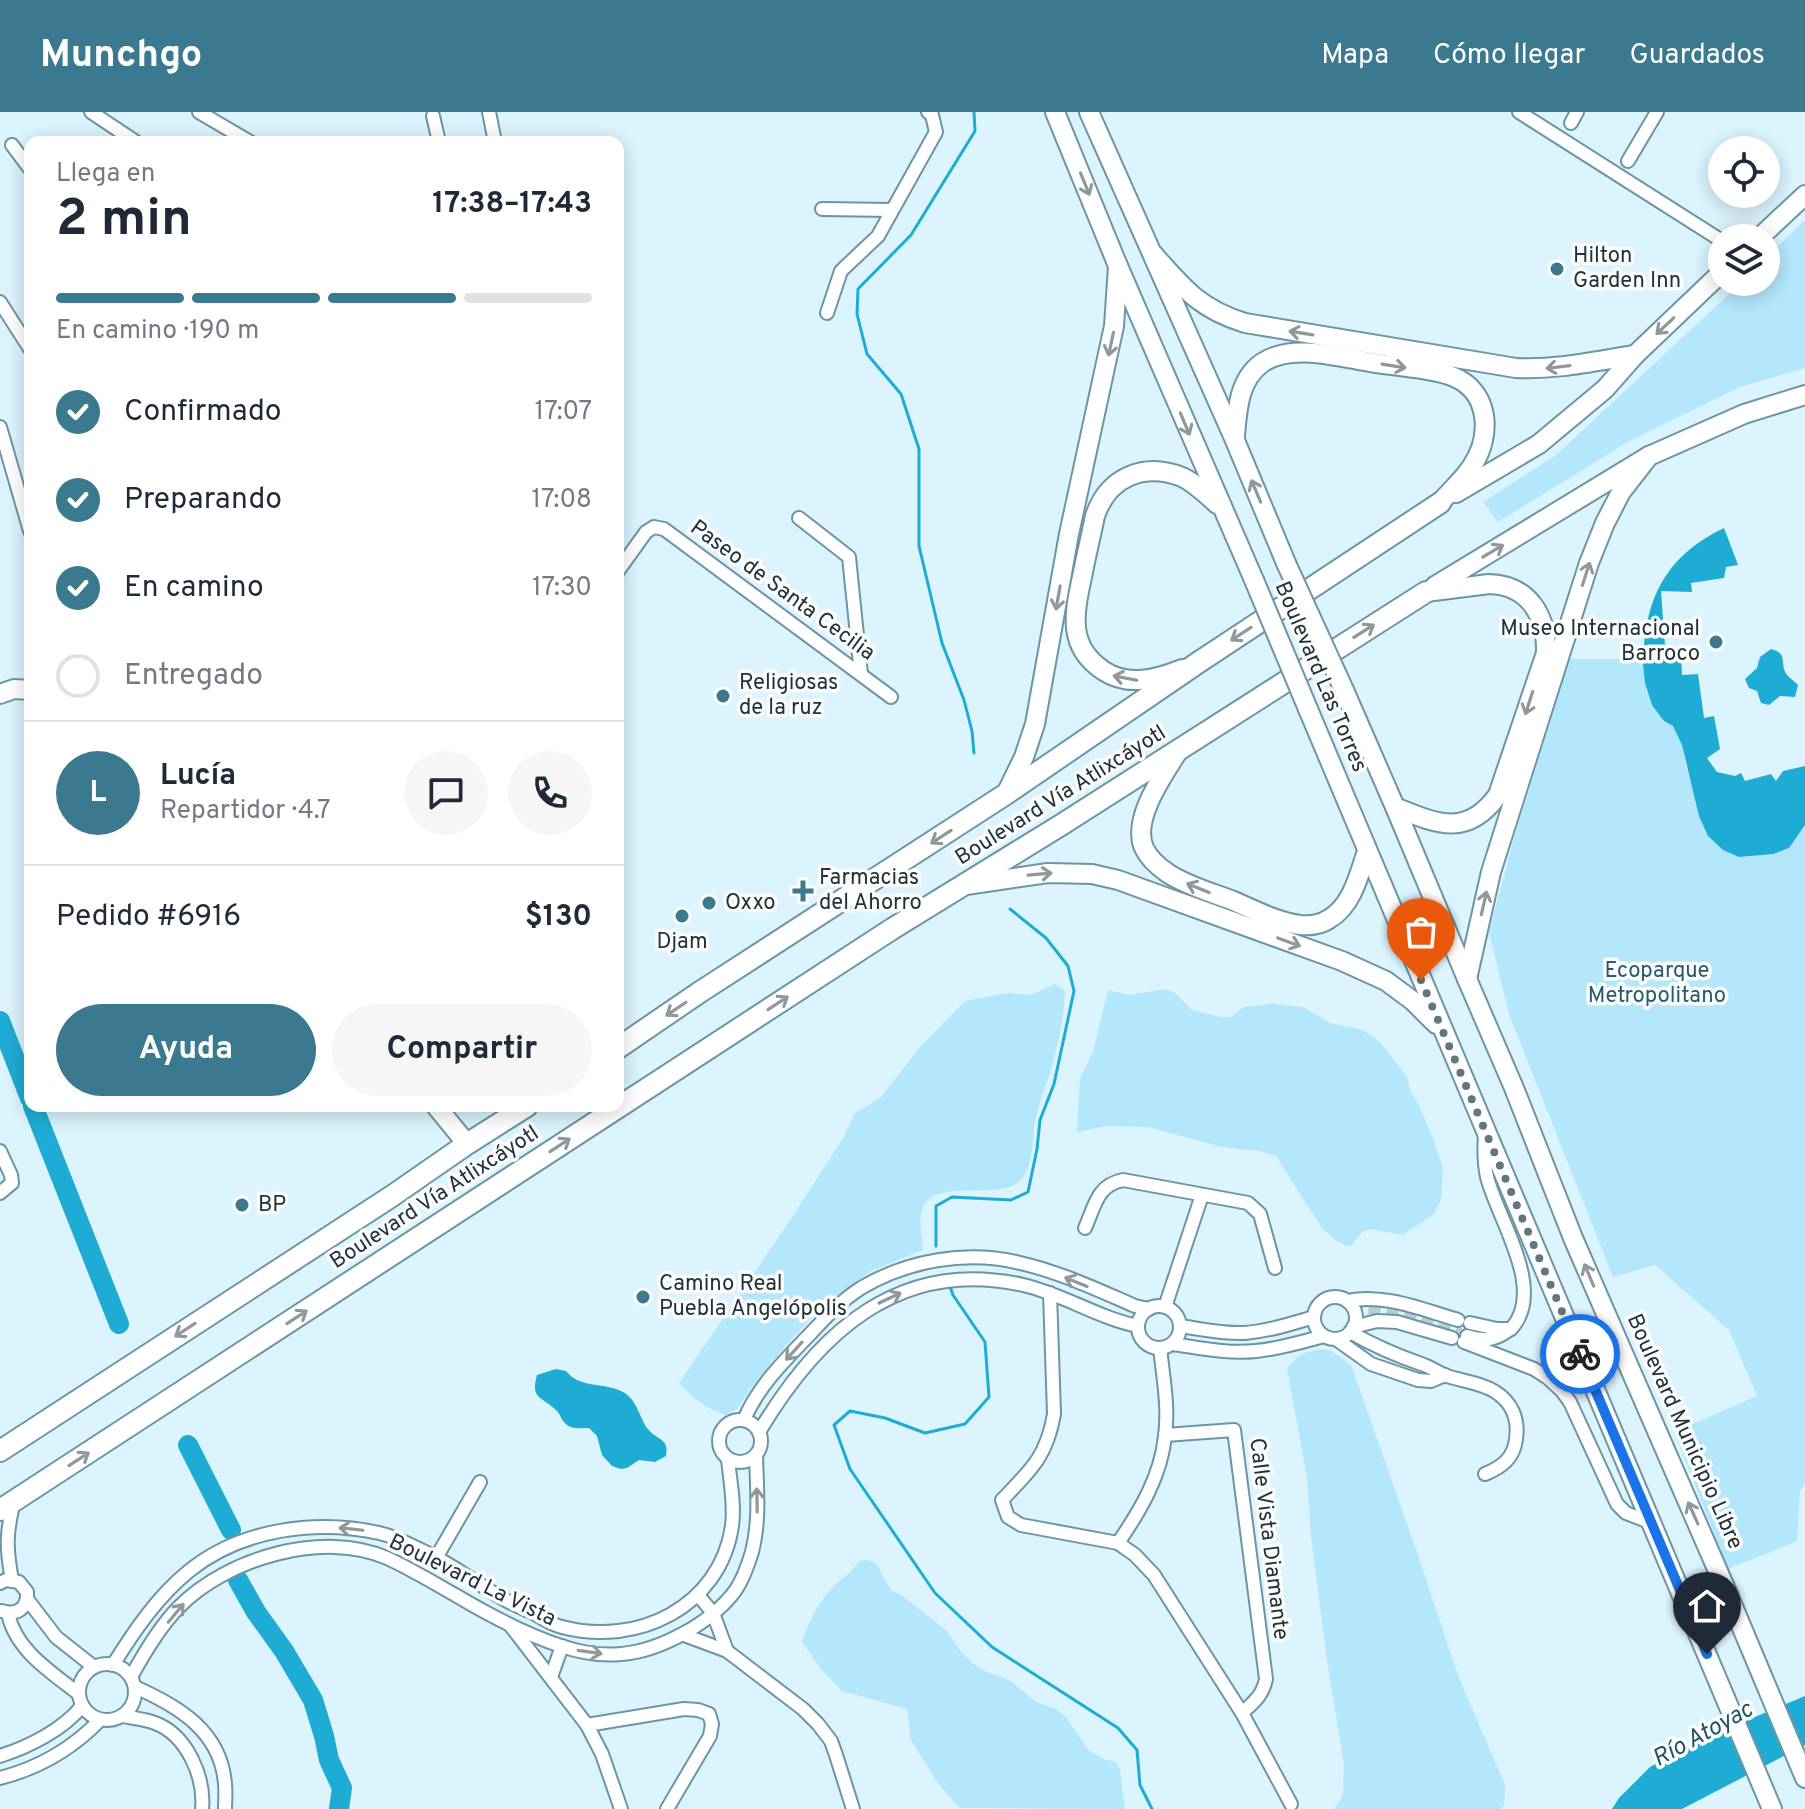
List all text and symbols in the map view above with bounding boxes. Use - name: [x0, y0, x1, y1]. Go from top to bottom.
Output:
- text: Munchgo: [40, 32, 202, 81]
- text: Mapa: [1321, 38, 1389, 74]
- text: Cómo llegar: [1433, 38, 1585, 74]
- text: Guardados: [1629, 38, 1765, 74]
- map controls: [1708, 136, 1780, 296]
- button: locate: [1708, 136, 1780, 208]
- text: Llega en: [56, 158, 155, 191]
- one-way arrow: [1078, 171, 1093, 196]
- text: 17:38–17:43: [432, 186, 592, 223]
- text: 2 min: [56, 188, 192, 254]
- button: layers: [1708, 224, 1780, 296]
- place label: Hilton Garden Inn: [1573, 243, 1681, 295]
- marker: Hilton Garden Inn: [1548, 260, 1566, 278]
- text: En camino · 190 m: [56, 315, 259, 348]
- one-way arrow: [1656, 316, 1676, 334]
- one-way arrow: [1289, 324, 1314, 339]
- one-way arrow: [1103, 330, 1118, 356]
- one-way arrow: [1380, 359, 1406, 374]
- one-way arrow: [1545, 360, 1572, 375]
- icon: check: [56, 390, 100, 434]
- text: Confirmado: [124, 394, 282, 431]
- text: 17:07: [535, 396, 592, 429]
- one-way arrow: [1179, 411, 1194, 436]
- icon: check: [56, 478, 100, 522]
- one-way arrow: [1248, 479, 1263, 504]
- text: Preparando: [124, 482, 282, 519]
- text: 17:08: [531, 484, 592, 517]
- street label: Paseo de Santa Cecilia: [684, 515, 880, 667]
- one-way arrow: [1481, 543, 1504, 559]
- one-way arrow: [1579, 562, 1594, 587]
- icon: check: [56, 566, 100, 610]
- text: En camino: [124, 570, 264, 607]
- text: 17:30: [532, 572, 592, 605]
- street label: Boulevard Las Torres: [1268, 578, 1372, 776]
- one-way arrow: [1049, 585, 1064, 610]
- place label: Museo Internacional Barroco: [1500, 616, 1700, 668]
- one-way arrow: [1353, 623, 1375, 640]
- one-way arrow: [1230, 626, 1252, 642]
- marker: Museo Internacional Barroco: [1707, 633, 1725, 651]
- text: Entregado: [124, 658, 263, 695]
- one-way arrow: [1112, 669, 1138, 684]
- place label: Religiosas de la ruz: [739, 670, 838, 722]
- marker: Religiosas de la ruz: [714, 687, 732, 705]
- one-way arrow: [1520, 690, 1535, 715]
- street label: Boulevard Vía Atlixcáyotl: [951, 720, 1171, 872]
- button: chat: [404, 751, 488, 835]
- button: phone: [508, 751, 592, 835]
- text: Lucía: [160, 758, 236, 795]
- text: L: [90, 775, 106, 812]
- text: Repartidor · 4.7: [160, 795, 331, 828]
- one-way arrow: [930, 829, 953, 845]
- place label: Farmacias del Ahorro: [819, 865, 922, 917]
- one-way arrow: [1026, 866, 1053, 881]
- one-way arrow: [1186, 879, 1211, 894]
- marker: Farmacias del Ahorro: [794, 882, 812, 900]
- place label: Oxxo: [725, 890, 775, 917]
- one-way arrow: [1478, 891, 1493, 916]
- marker: Oxxo: [700, 894, 718, 912]
- pin: [1387, 898, 1455, 980]
- text: Pedido #6916: [56, 899, 241, 936]
- text: $130: [525, 899, 592, 936]
- marker: Djam: [673, 907, 691, 925]
- icon: bag: [1399, 910, 1443, 954]
- place label: Djam: [656, 929, 708, 956]
- one-way arrow: [1276, 936, 1300, 950]
- park label: Ecoparque Metropolitano: [1588, 958, 1726, 1010]
- one-way arrow: [766, 995, 789, 1011]
- one-way arrow: [665, 1001, 687, 1017]
- button: Ayuda: [56, 1004, 316, 1096]
- button: Compartir: [332, 1004, 592, 1096]
- street label: Boulevard Vía Atlixcáyotl: [326, 1120, 544, 1276]
- one-way arrow: [548, 1136, 571, 1152]
- place label: BP: [258, 1192, 286, 1219]
- marker: BP: [233, 1196, 251, 1214]
- one-way arrow: [1581, 1263, 1596, 1288]
- place label: Camino Real Puebla Angelópolis: [659, 1271, 847, 1323]
- one-way arrow: [1064, 1273, 1089, 1288]
- marker: Camino Real Puebla Angelópolis: [634, 1288, 652, 1306]
- one-way arrow: [877, 1290, 901, 1305]
- one-way arrow: [286, 1309, 308, 1326]
- street label: Boulevard Municipio Libre: [1620, 1310, 1748, 1554]
- courier: [1540, 1314, 1620, 1394]
- one-way arrow: [175, 1322, 197, 1339]
- icon: bike: [1558, 1332, 1602, 1376]
- one-way arrow: [785, 1340, 803, 1360]
- street label: Calle Vista Diamante: [1242, 1436, 1294, 1642]
- one-way arrow: [67, 1450, 90, 1466]
- one-way arrow: [749, 1487, 765, 1514]
- one-way arrow: [1685, 1502, 1700, 1526]
- one-way arrow: [338, 1522, 365, 1537]
- street label: Boulevard La Vista: [384, 1529, 560, 1633]
- pin: [1673, 1572, 1741, 1654]
- icon: home: [1685, 1584, 1729, 1628]
- one-way arrow: [166, 1602, 184, 1623]
- one-way arrow: [576, 1645, 602, 1660]
- water label: Río Atoyac: [1648, 1695, 1759, 1775]

